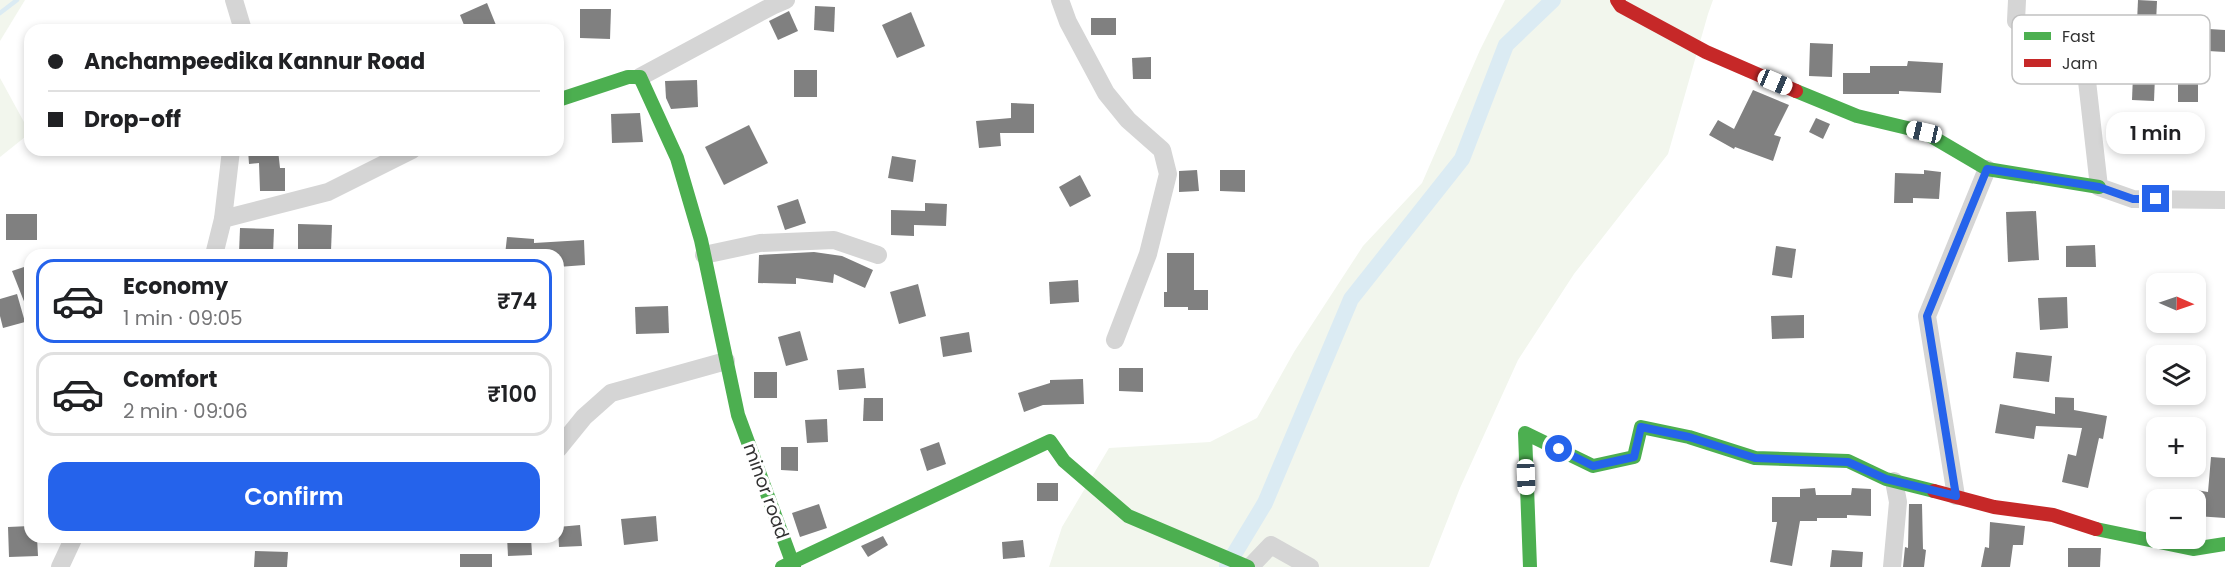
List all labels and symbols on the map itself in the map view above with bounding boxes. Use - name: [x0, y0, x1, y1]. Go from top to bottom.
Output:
- legend: [2012, 15, 2210, 84]
- text: Fast: [2062, 25, 2095, 48]
- text: Jam: [2062, 52, 2098, 75]
- car: [1755, 67, 1795, 97]
- callout: 1 min: [2106, 112, 2206, 154]
- car: [1904, 119, 1944, 145]
- route end: [2142, 185, 2169, 212]
- north arrow: [2146, 273, 2206, 333]
- route start: [1545, 435, 1572, 462]
- street label: minor road: [738, 440, 795, 542]
- car: [1516, 459, 1536, 495]

